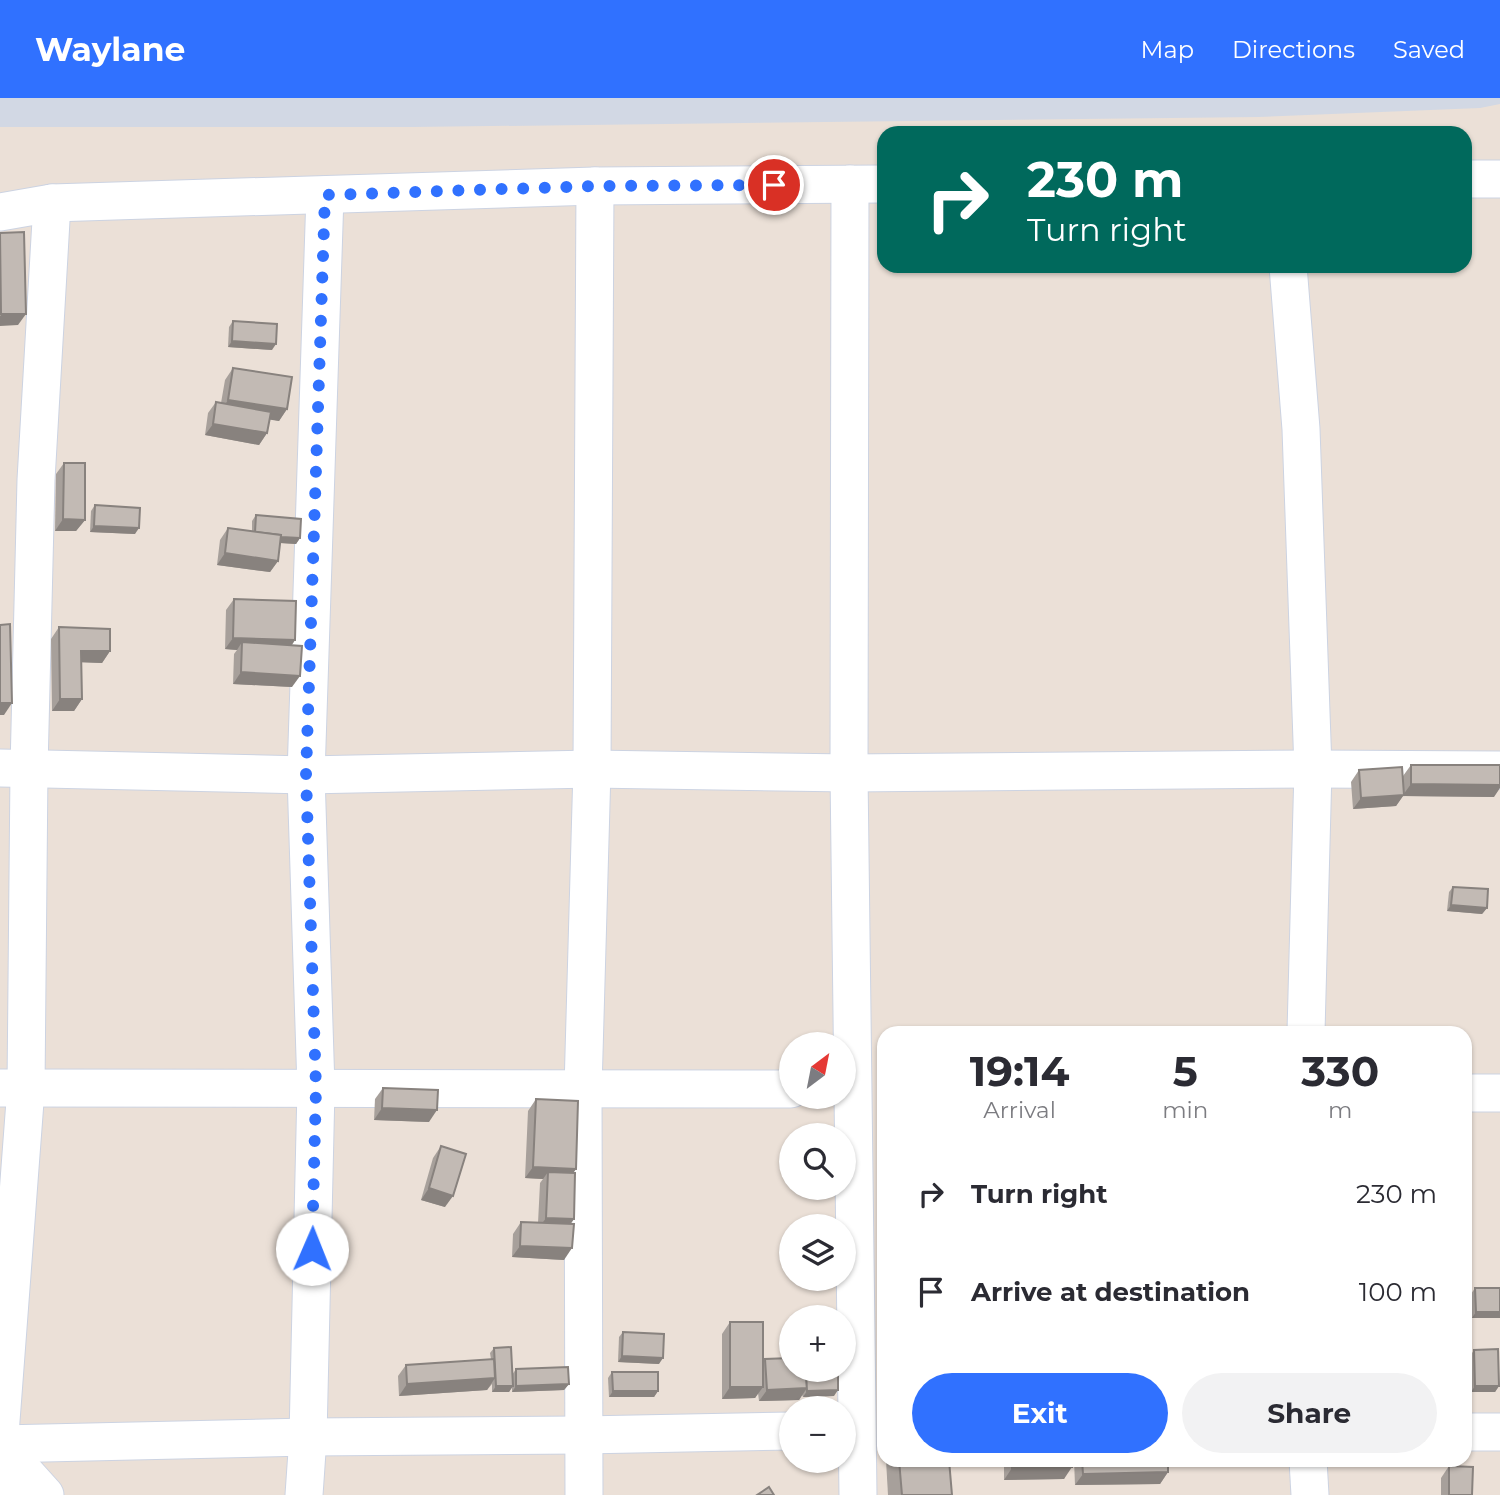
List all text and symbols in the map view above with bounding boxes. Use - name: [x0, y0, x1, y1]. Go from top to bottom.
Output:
- text: Waylane: [35, 29, 185, 69]
- text: Map: [1141, 35, 1194, 64]
- text: Directions: [1232, 35, 1355, 64]
- text: Saved: [1393, 35, 1465, 64]
- text: 230 m: [1027, 150, 1183, 209]
- icon: right: [912, 154, 1003, 245]
- pin: [744, 155, 804, 215]
- icon: arrive: [755, 166, 793, 204]
- text: Turn right: [1027, 210, 1187, 249]
- north arrow: [779, 1032, 856, 1110]
- map controls: [779, 1032, 856, 1473]
- text: 19:14: [970, 1045, 1069, 1097]
- text: 5: [1173, 1045, 1198, 1097]
- text: 330: [1301, 1045, 1379, 1097]
- text: Arrival: [983, 1096, 1056, 1124]
- text: min: [1162, 1096, 1208, 1124]
- text: m: [1328, 1096, 1352, 1124]
- button: search: [779, 1123, 856, 1200]
- icon: right: [912, 1175, 950, 1213]
- text: Turn right: [971, 1178, 1107, 1210]
- text: 230 m: [1356, 1178, 1437, 1210]
- position arrow: [275, 1212, 349, 1286]
- button: layers: [779, 1214, 856, 1291]
- icon: arrive: [912, 1273, 950, 1311]
- text: Arrive at destination: [971, 1276, 1250, 1308]
- text: 100 m: [1359, 1276, 1437, 1308]
- button: +: [779, 1305, 856, 1382]
- button: Exit: [912, 1373, 1168, 1453]
- button: Share: [1182, 1373, 1437, 1453]
- button: −: [779, 1396, 856, 1473]

